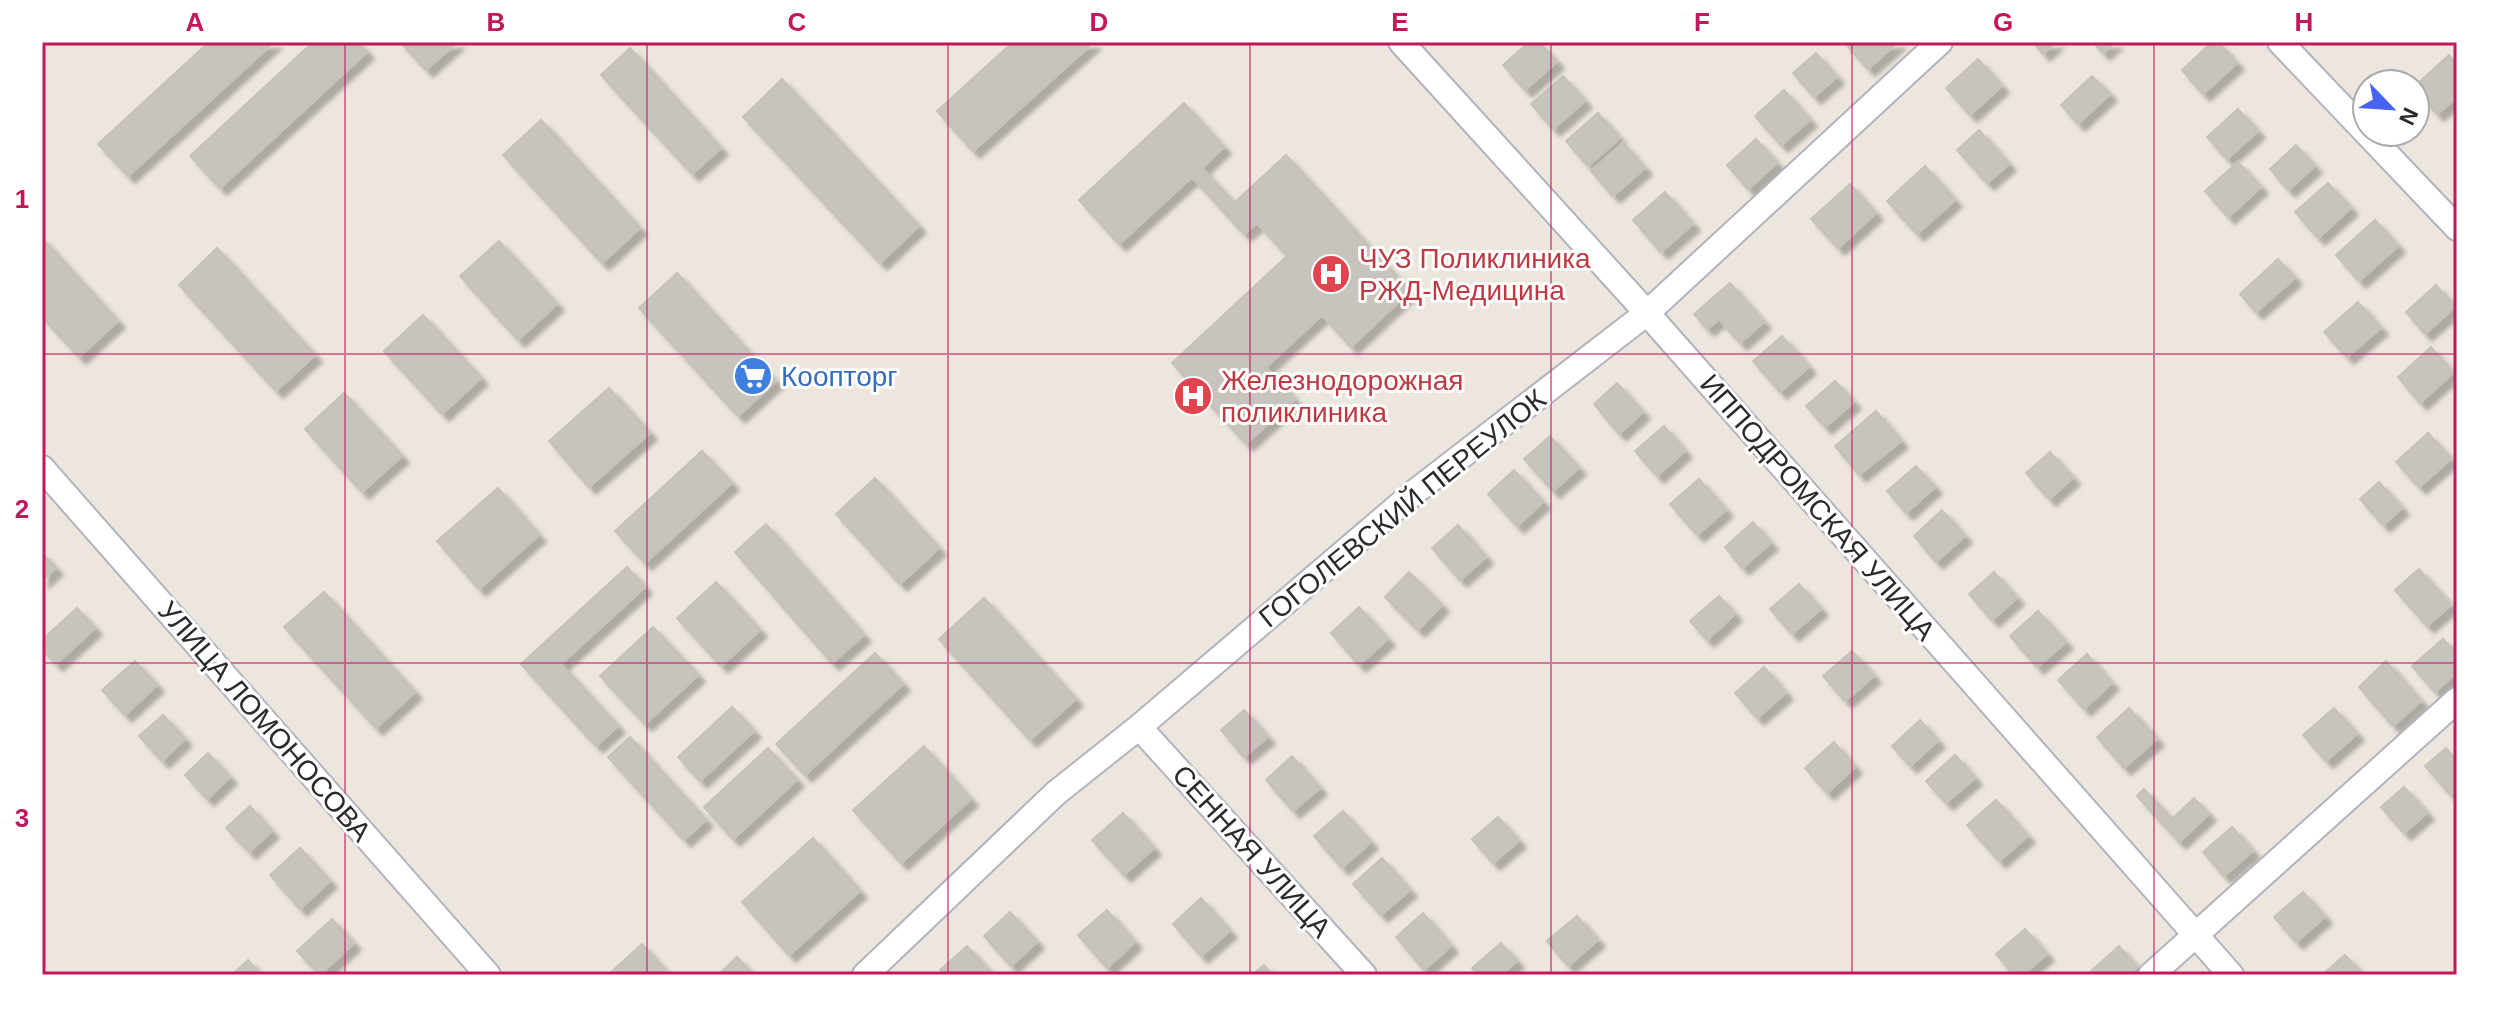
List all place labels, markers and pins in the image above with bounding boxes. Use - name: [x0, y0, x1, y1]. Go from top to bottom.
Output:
- place label: ЧУЗ Поликлиника РЖД-Медицина: [1359, 243, 1591, 306]
- hospital icon: ЧУЗ Поликлиника РЖД-Медицина: [1310, 253, 1352, 295]
- supermarket icon: Коопторг: [732, 355, 774, 397]
- place label: Коопторг: [781, 361, 897, 392]
- place label: Железнодорожная поликлиника: [1221, 365, 1463, 428]
- hospital icon: Железнодорожная поликлиника: [1172, 375, 1214, 417]

